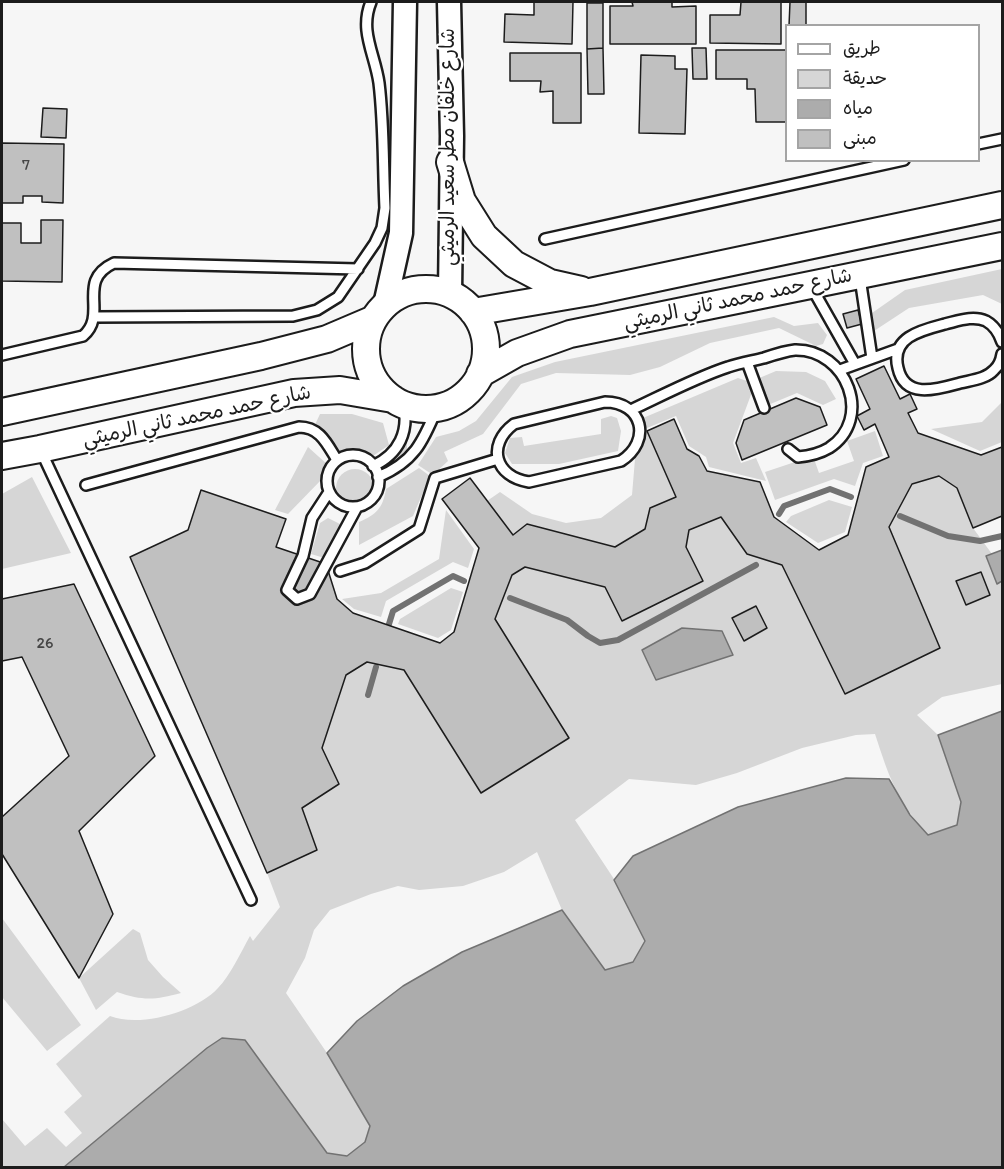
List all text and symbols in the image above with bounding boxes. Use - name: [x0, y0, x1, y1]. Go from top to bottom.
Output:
- legend: [785, 24, 980, 162]
- street label: شارع خلفان مطر سعيد الرميثي: [437, 28, 461, 266]
- text: طريق: [843, 37, 881, 59]
- text: حديقة: [843, 67, 887, 89]
- text: مياه: [843, 97, 873, 119]
- text: مبنى: [843, 127, 877, 149]
- house number: 7: [22, 156, 30, 176]
- street label: شارع حمد محمد ثاني الرميثي: [622, 264, 854, 336]
- street label: شارع حمد محمد ثاني الرميثي: [81, 381, 313, 453]
- house number: 26: [37, 634, 53, 654]

